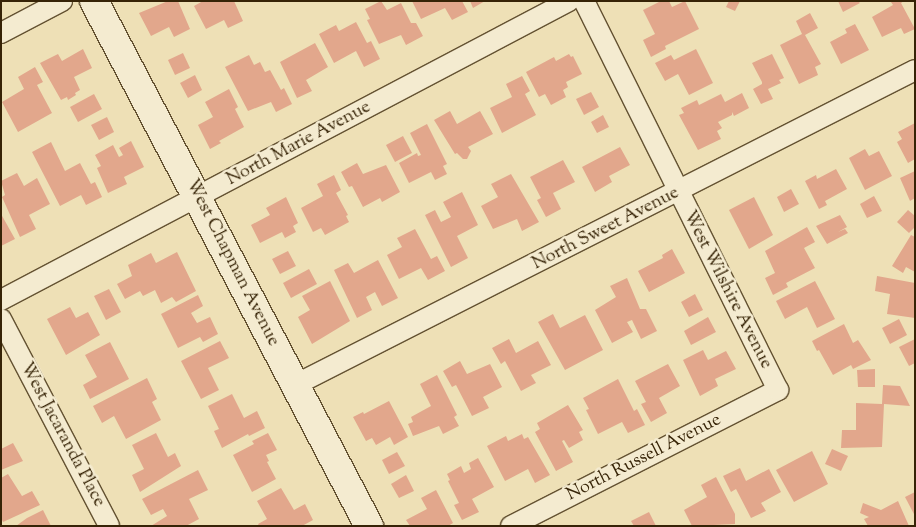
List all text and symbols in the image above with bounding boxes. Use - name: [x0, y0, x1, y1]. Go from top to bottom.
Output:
- street label: North Marie Avenue: [223, 97, 375, 191]
- street label: West Chapman Avenue: [180, 176, 284, 350]
- street label: North Sweet Avenue: [529, 183, 683, 275]
- street label: West Wilshire Avenue: [678, 207, 776, 373]
- street label: West Jacaranda Place: [15, 359, 109, 511]
- street label: North Russell Avenue: [563, 410, 725, 506]

